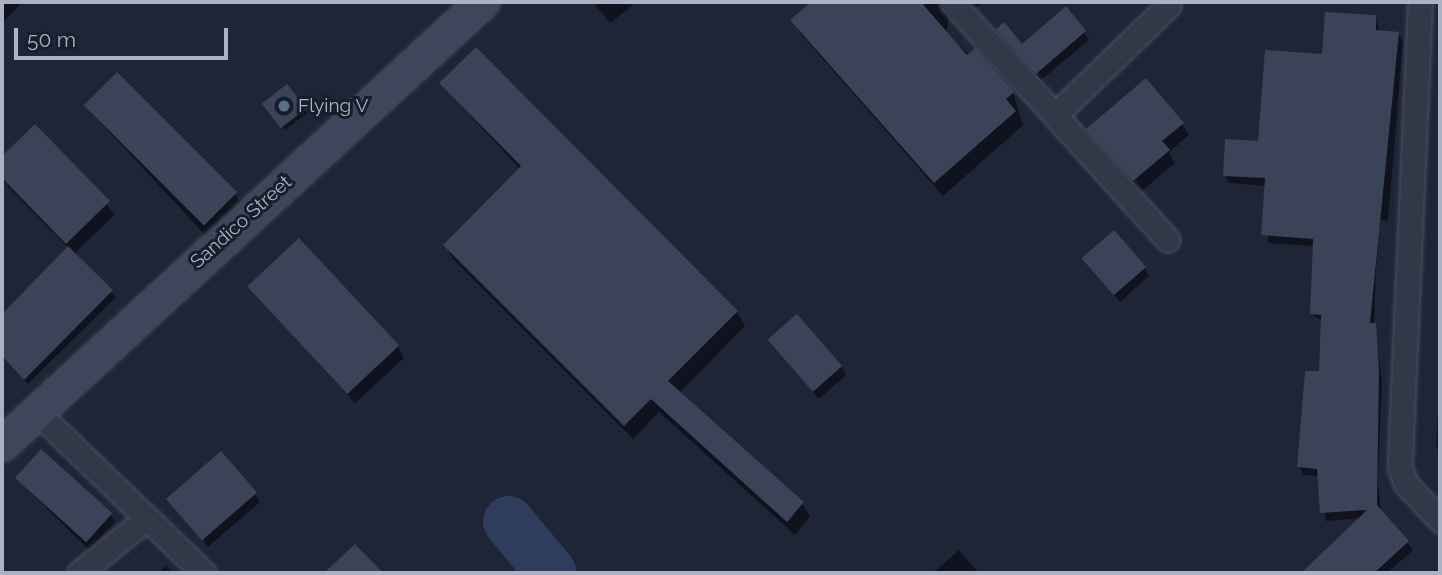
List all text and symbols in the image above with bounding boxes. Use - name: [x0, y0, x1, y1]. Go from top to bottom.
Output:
- scale bar: [18, 14, 231, 58]
- text: 50 m: [27, 27, 76, 52]
- place label: Flying V: [298, 95, 369, 117]
- marker: Flying V: [276, 98, 292, 114]
- street label: Sandico Street: [186, 171, 296, 273]

